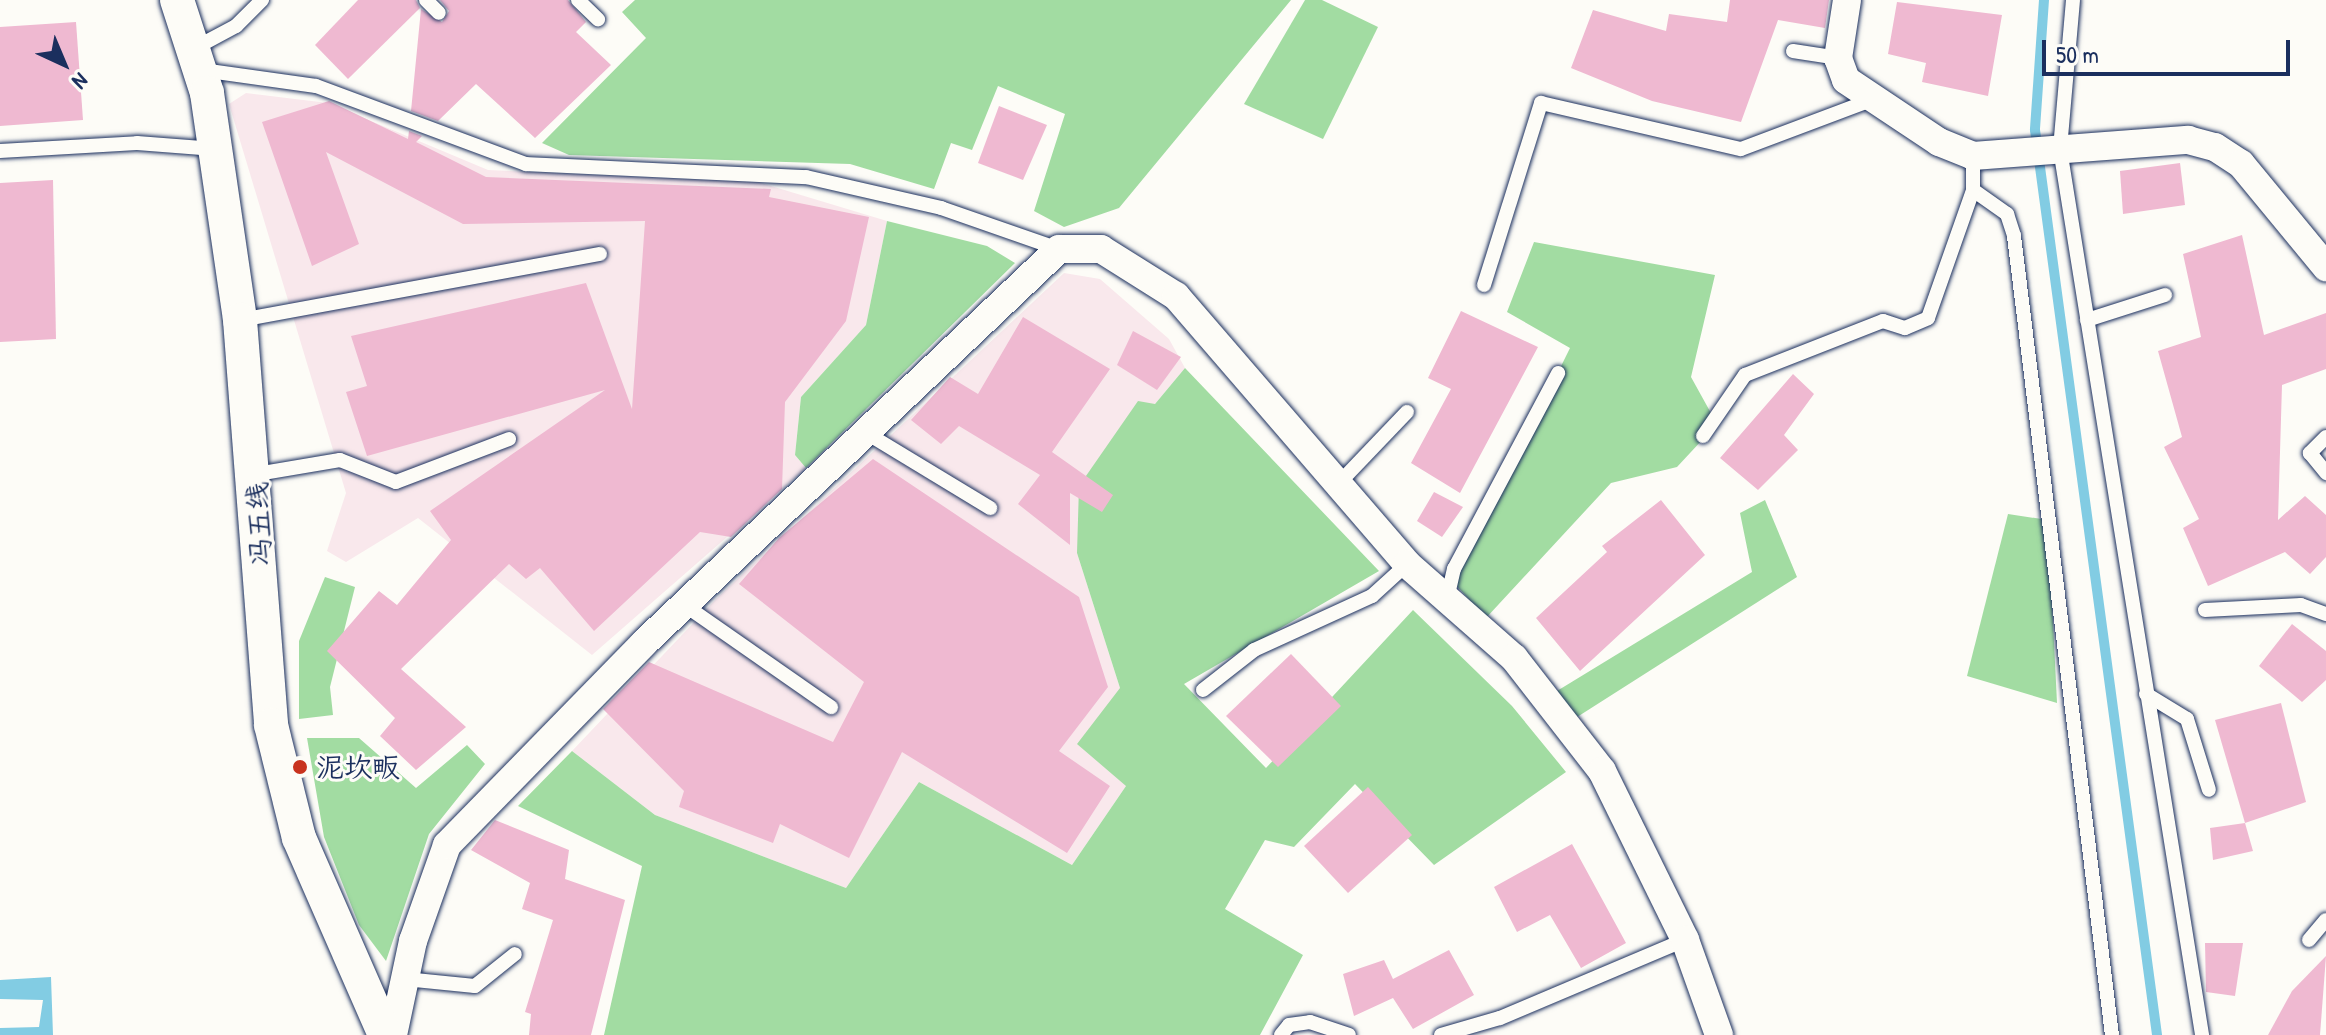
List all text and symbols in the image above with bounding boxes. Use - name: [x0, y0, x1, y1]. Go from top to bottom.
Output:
- north arrow: [24, 24, 104, 104]
- scale bar: [2046, 24, 2294, 74]
- text: 50 m: [2056, 38, 2099, 70]
- text: N: [66, 66, 95, 96]
- street label: 冯五线: [240, 481, 278, 567]
- place label: 泥坎畈: [316, 750, 400, 784]
- marker: 泥坎畈: [291, 758, 309, 776]

